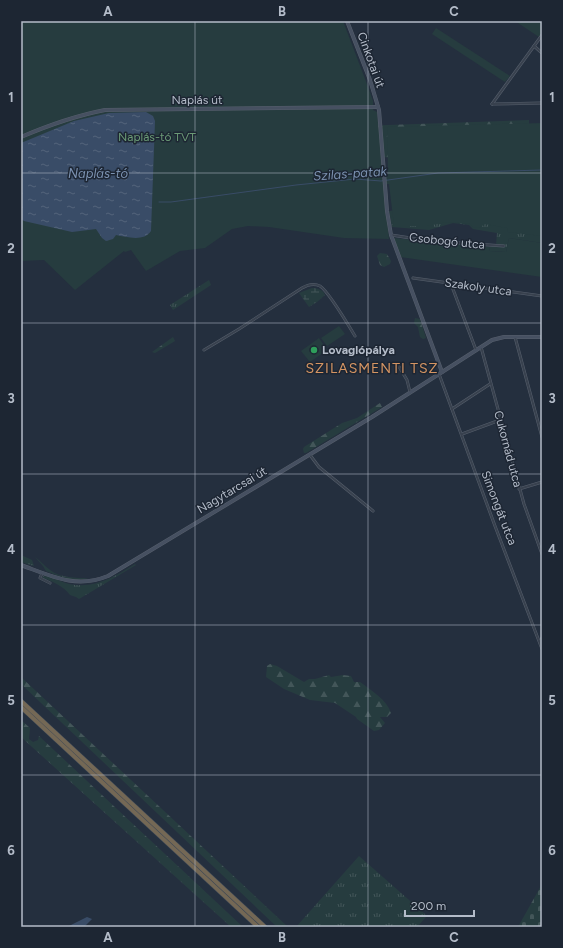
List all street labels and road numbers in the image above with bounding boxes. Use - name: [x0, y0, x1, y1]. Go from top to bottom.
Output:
- street label: Cinkotai út: [354, 30, 388, 90]
- street label: Naplás út: [171, 93, 223, 107]
- street label: Csobogó utca: [408, 230, 486, 252]
- street label: Szakoly utca: [443, 275, 513, 299]
- street label: Cukornád utca: [491, 409, 525, 489]
- street label: Nagytarcsai út: [195, 464, 270, 516]
- street label: Simongát utca: [478, 469, 520, 547]

